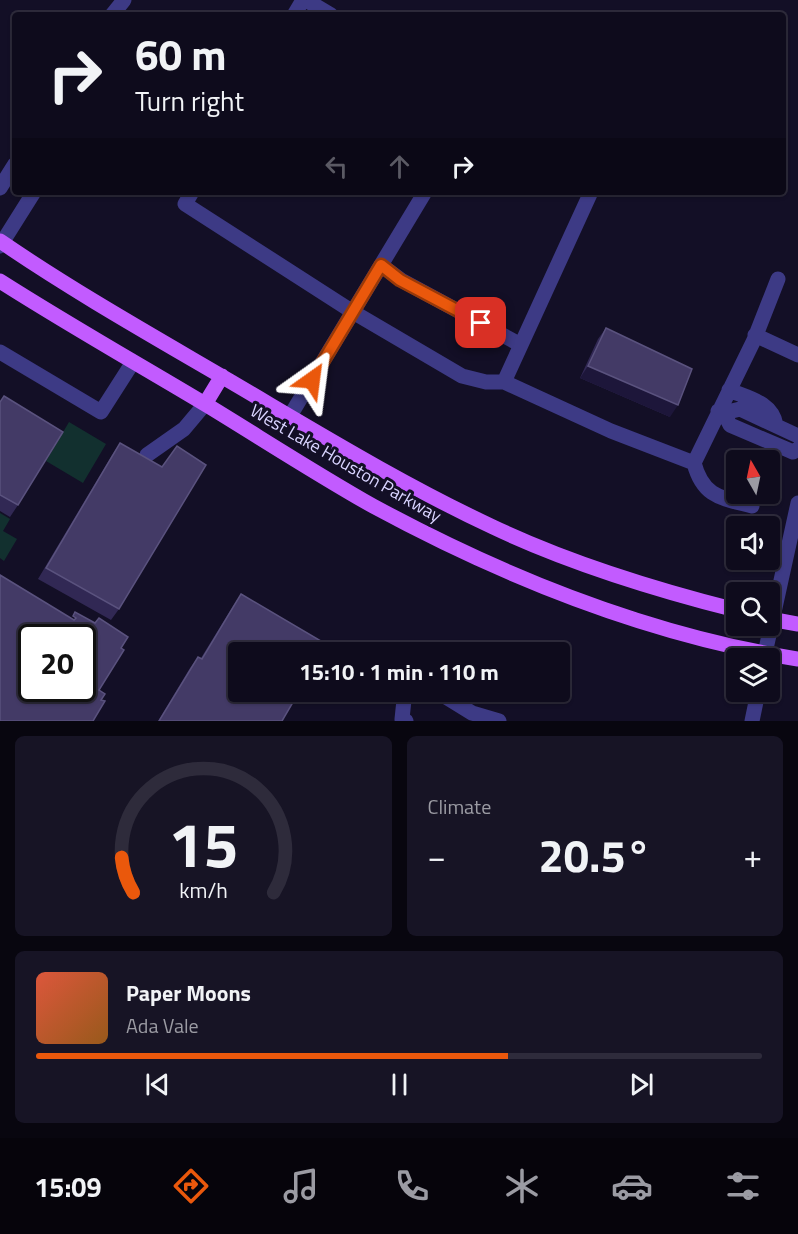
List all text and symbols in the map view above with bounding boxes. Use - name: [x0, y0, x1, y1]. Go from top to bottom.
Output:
- text: 60 m: [135, 22, 227, 86]
- icon: right: [36, 36, 114, 114]
- text: Turn right: [135, 80, 244, 121]
- icon: left: [320, 150, 353, 183]
- icon: ahead: [383, 150, 416, 183]
- icon: right: [446, 150, 479, 183]
- pin: [455, 297, 506, 348]
- icon: arrive: [464, 306, 497, 339]
- position arrow: [280, 348, 344, 412]
- street label: West Lake Houston Parkway: [245, 397, 447, 529]
- north arrow: [726, 450, 780, 504]
- map controls: [726, 450, 780, 702]
- button: sound: [726, 516, 780, 570]
- button: search: [726, 582, 780, 636]
- speed limit sign: 20: [18, 624, 96, 702]
- button: layers: [726, 648, 780, 702]
- text: 15:10 · 1 min · 110 m: [299, 655, 499, 689]
- text: Climate: [428, 791, 491, 822]
- text: 15: [168, 796, 238, 891]
- text: 20.5°: [539, 821, 651, 889]
- text: −: [428, 831, 446, 881]
- text: +: [744, 831, 762, 881]
- text: km/h: [179, 874, 228, 906]
- text: Paper Moons: [126, 976, 251, 1010]
- text: Ada Vale: [126, 1010, 199, 1041]
- icon: previous: [141, 1068, 174, 1101]
- icon: pause: [383, 1068, 416, 1101]
- icon: next: [625, 1068, 658, 1101]
- icon: directions: [170, 1165, 212, 1207]
- icon: music: [280, 1165, 322, 1207]
- icon: phone: [391, 1165, 433, 1207]
- icon: climate: [501, 1165, 543, 1207]
- icon: car: [611, 1165, 653, 1207]
- icon: filters: [722, 1165, 764, 1207]
- text: 15:09: [34, 1166, 102, 1207]

